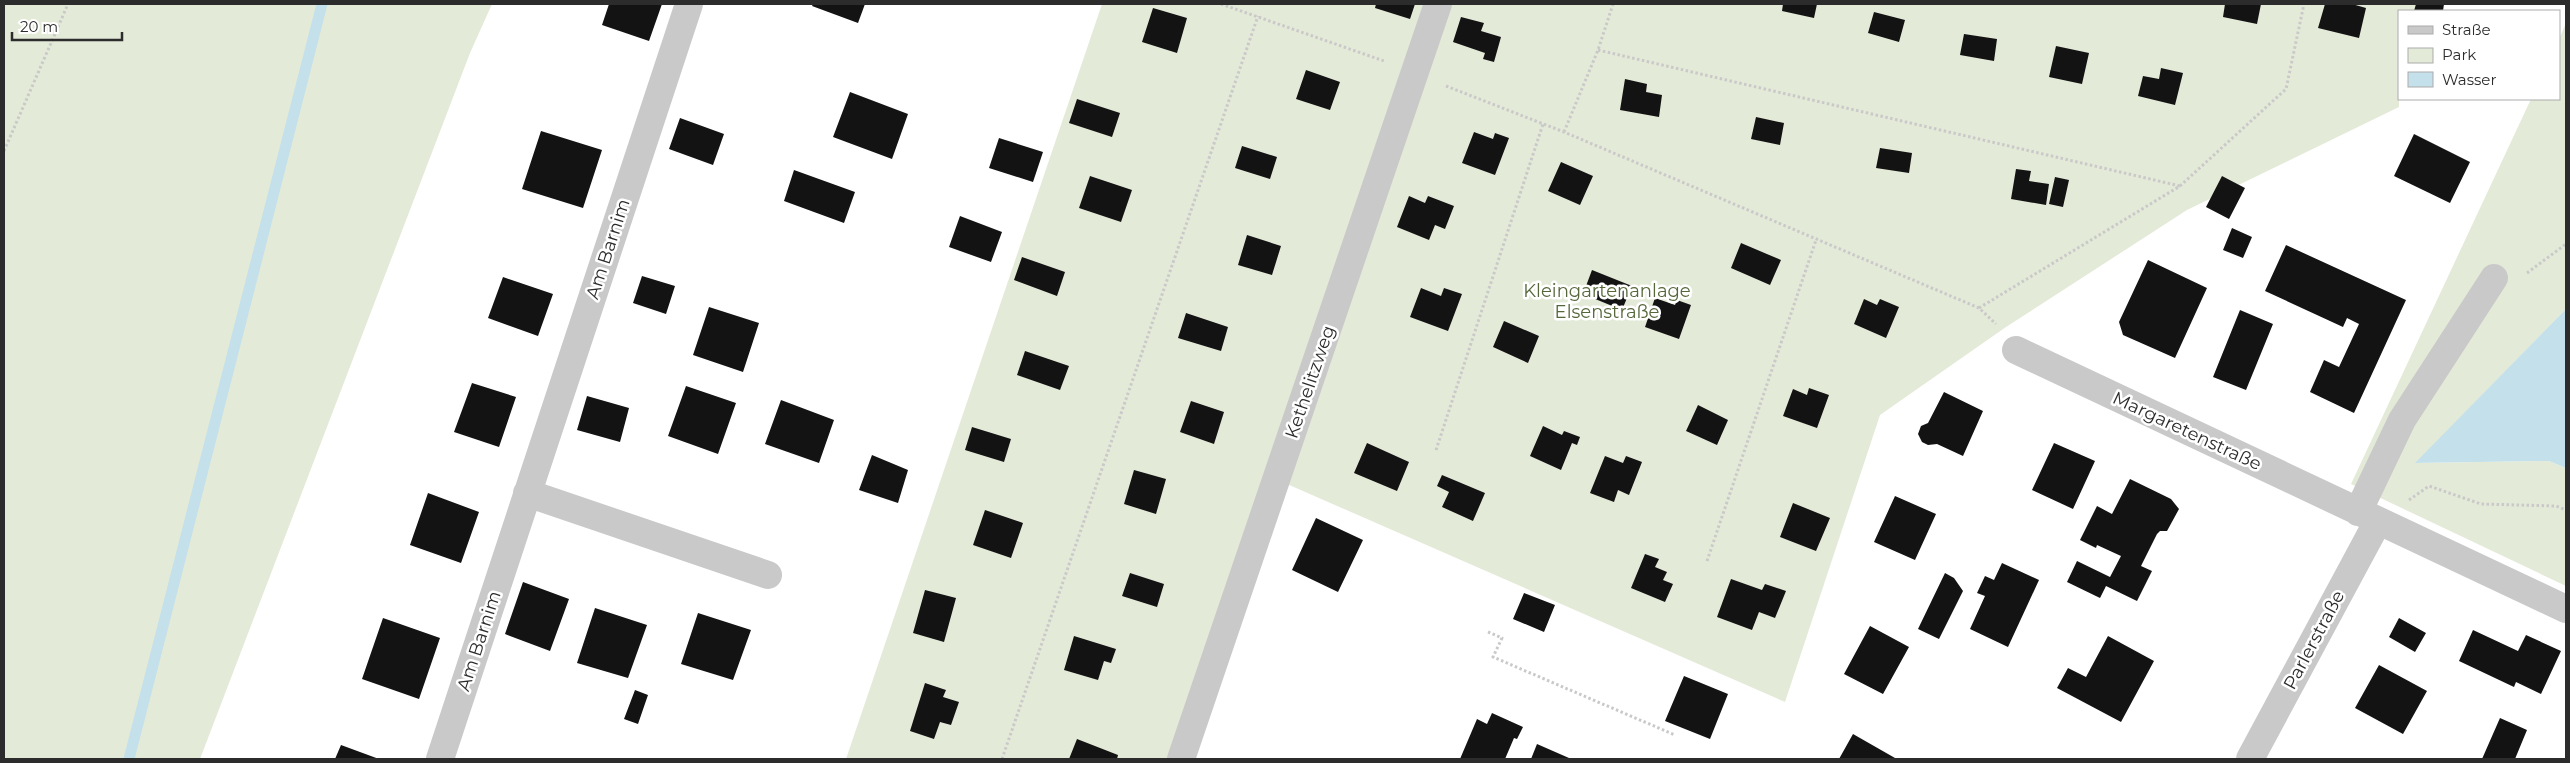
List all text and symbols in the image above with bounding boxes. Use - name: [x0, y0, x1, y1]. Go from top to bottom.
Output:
- scale bar: [12, 10, 122, 42]
- legend: [2398, 10, 2560, 100]
- text: 20 m: [20, 17, 58, 36]
- text: Straße: [2442, 20, 2491, 39]
- text: Park: [2442, 45, 2476, 64]
- text: Wasser: [2442, 70, 2496, 89]
- street label: Am Barnim: [581, 196, 635, 302]
- park label: Kleingartenanlage Elsenstraße: [1523, 280, 1691, 323]
- street label: Kethelitzweg: [1280, 323, 1340, 441]
- street label: Margaretenstraße: [2109, 387, 2265, 475]
- street label: Parlerstraße: [2279, 586, 2349, 693]
- street label: Am Barnim: [452, 588, 506, 694]

